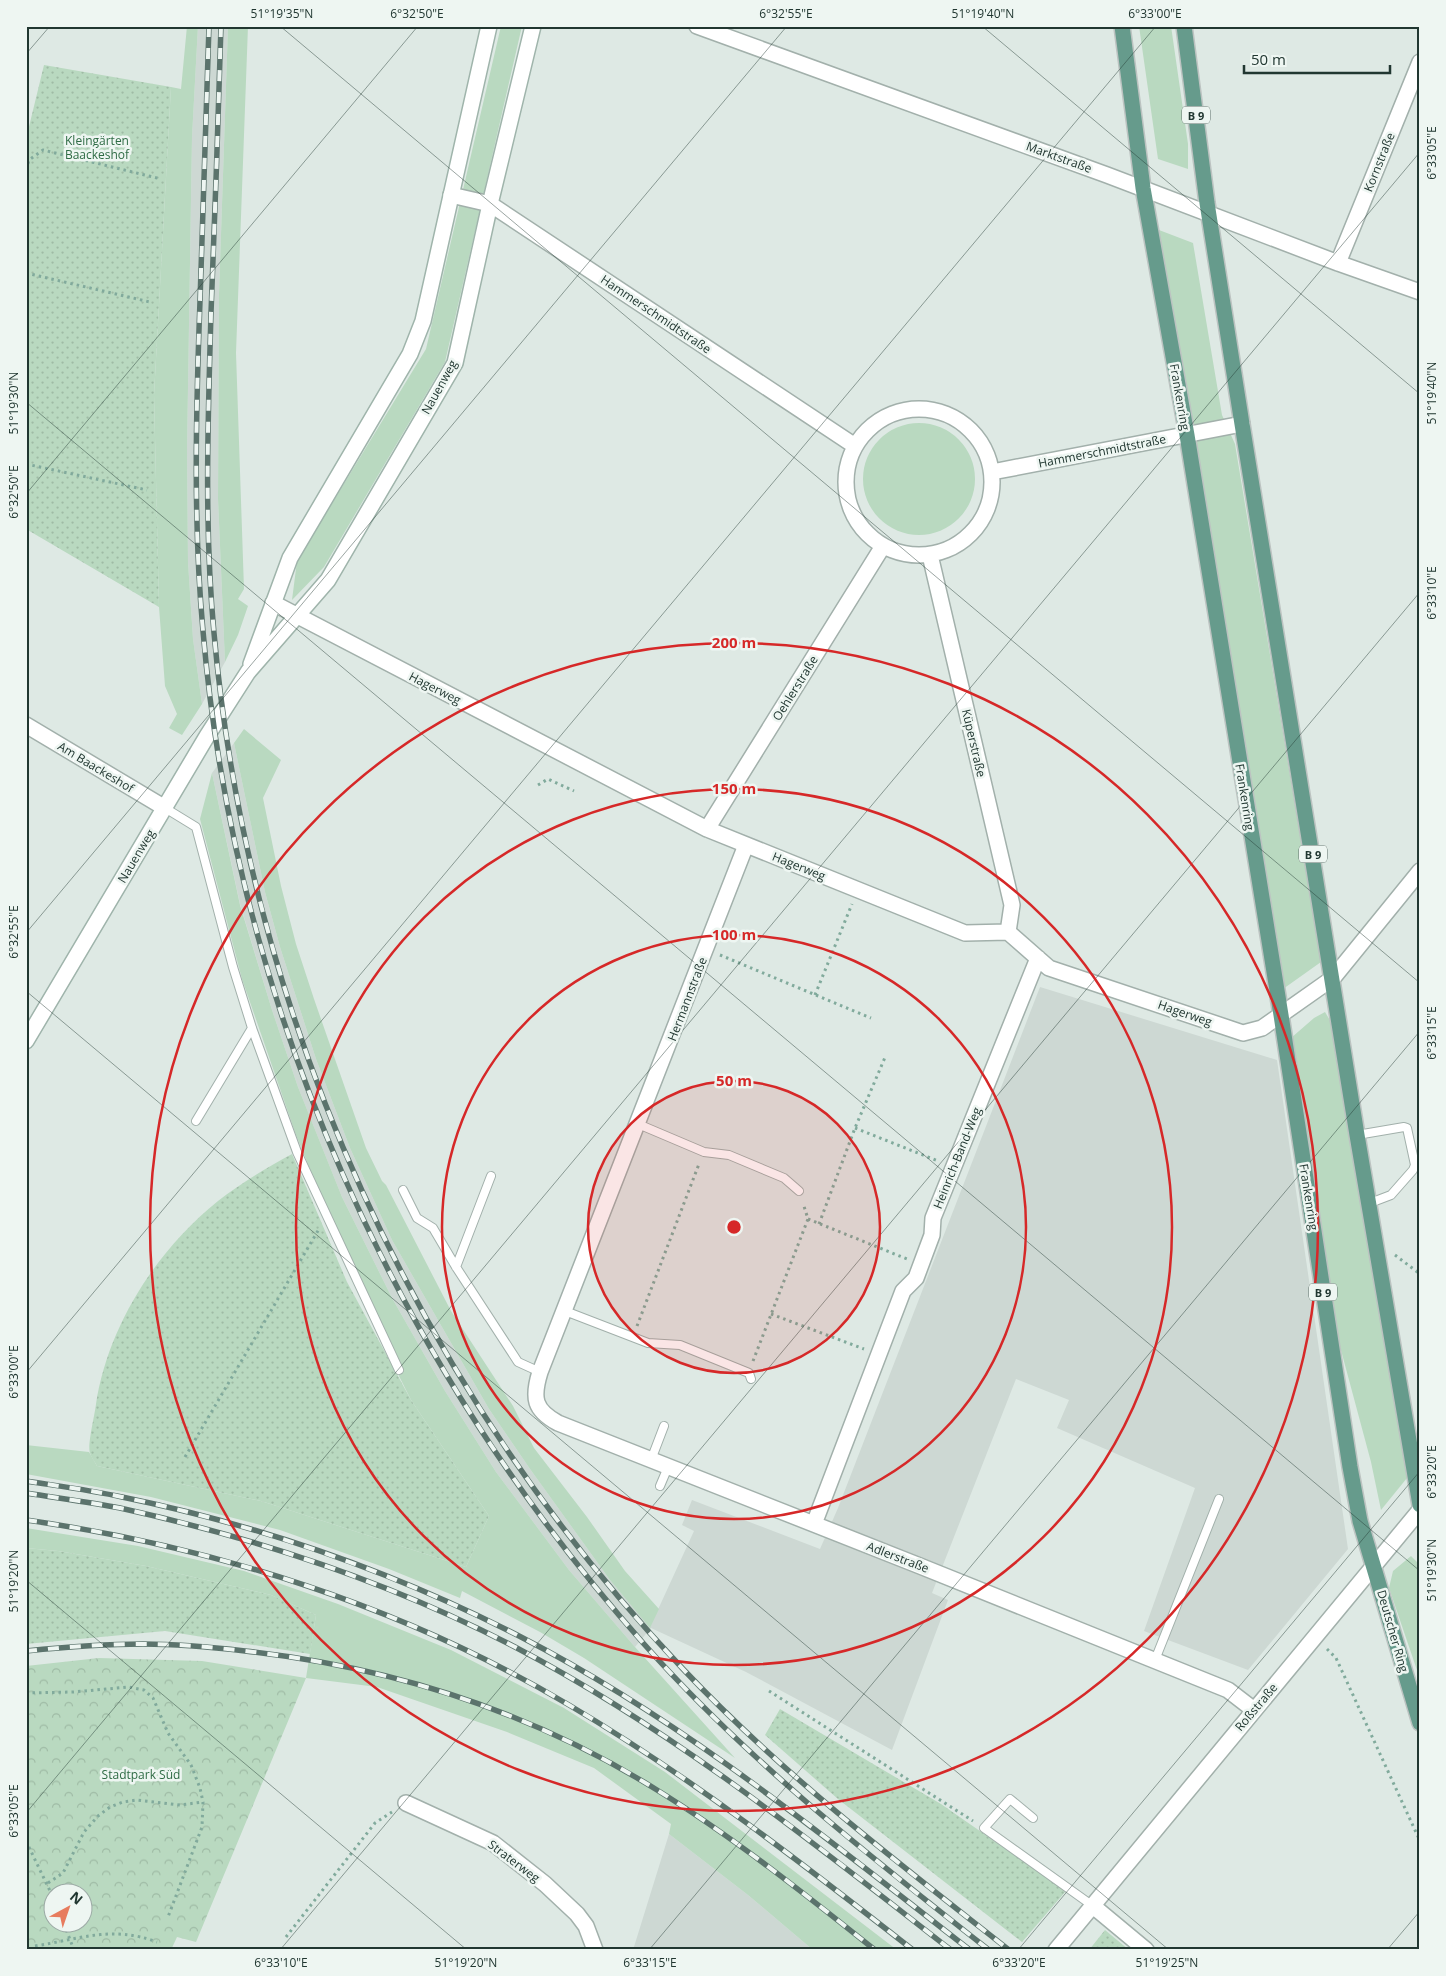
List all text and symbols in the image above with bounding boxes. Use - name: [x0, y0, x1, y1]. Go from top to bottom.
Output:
- text: 51°19'35"N: [251, 5, 313, 22]
- text: 6°32'50"E: [390, 5, 444, 22]
- text: 6°32'55"E: [759, 5, 813, 22]
- text: 51°19'40"N: [952, 5, 1014, 22]
- text: 6°33'00"E: [1128, 5, 1182, 22]
- scale bar: [1244, 42, 1390, 74]
- text: 50 m: [1251, 49, 1286, 69]
- road number: B 9: [1182, 106, 1210, 124]
- text: 6°33'05"E: [1423, 126, 1440, 180]
- street label: Kornstraße: [1359, 130, 1399, 194]
- park label: Kleingärten Baackeshof: [65, 132, 130, 163]
- street label: Marktstraße: [1024, 137, 1094, 177]
- street label: Hammerschmidtstraße: [597, 271, 715, 357]
- street label: Nauenweg: [417, 356, 461, 417]
- street label: Frankenring: [1166, 362, 1194, 432]
- text: 51°19'40"N: [1423, 362, 1440, 424]
- text: 51°19'30"N: [5, 372, 22, 434]
- street label: Hammerschmidtstraße: [1037, 430, 1168, 472]
- text: 6°32'50"E: [5, 465, 22, 519]
- text: 6°33'10"E: [1423, 566, 1440, 620]
- text: 200 m: [712, 632, 756, 652]
- street label: Oehlerstraße: [768, 652, 822, 724]
- street label: Hagerweg: [406, 668, 464, 709]
- street label: Küperstraße: [958, 707, 990, 779]
- street label: Am Baackeshof: [55, 738, 138, 797]
- street label: Frankenring: [1231, 762, 1259, 832]
- text: 150 m: [712, 778, 756, 798]
- street label: Nauenweg: [113, 826, 159, 886]
- road number: B 9: [1299, 846, 1327, 862]
- street label: Hagerweg: [770, 848, 829, 885]
- text: 6°32'55"E: [5, 905, 22, 959]
- text: 100 m: [712, 924, 756, 944]
- street label: Hermannstraße: [663, 954, 711, 1043]
- street label: Hagerweg: [1156, 996, 1215, 1030]
- text: 6°33'15"E: [1423, 1006, 1440, 1060]
- text: 50 m: [716, 1070, 752, 1090]
- street label: Heinrich-Band-Weg: [929, 1104, 985, 1211]
- street label: Frankenring: [1295, 1162, 1323, 1232]
- centre of rings: [725, 1218, 743, 1236]
- road number: B 9: [1309, 1284, 1337, 1300]
- text: 6°33'00"E: [5, 1345, 22, 1399]
- text: 6°33'20"E: [1423, 1445, 1440, 1499]
- street label: Adlerstraße: [864, 1537, 932, 1577]
- text: 51°19'30"N: [1423, 1539, 1440, 1601]
- text: 51°19'20"N: [5, 1550, 22, 1612]
- street label: Deutscher Ring: [1373, 1588, 1413, 1675]
- street label: Roßstraße: [1231, 1679, 1281, 1735]
- park label: Stadtpark Süd: [102, 1766, 180, 1783]
- text: 6°33'05"E: [5, 1784, 22, 1838]
- street label: Straterweg: [485, 1836, 544, 1886]
- north arrow: [42, 1884, 92, 1934]
- text: N: [66, 1887, 87, 1909]
- text: 6°33'10"E: [254, 1954, 308, 1971]
- text: 51°19'20"N: [435, 1954, 497, 1971]
- text: 6°33'15"E: [623, 1954, 677, 1971]
- text: 6°33'20"E: [992, 1954, 1046, 1971]
- text: 51°19'25"N: [1136, 1954, 1198, 1971]

